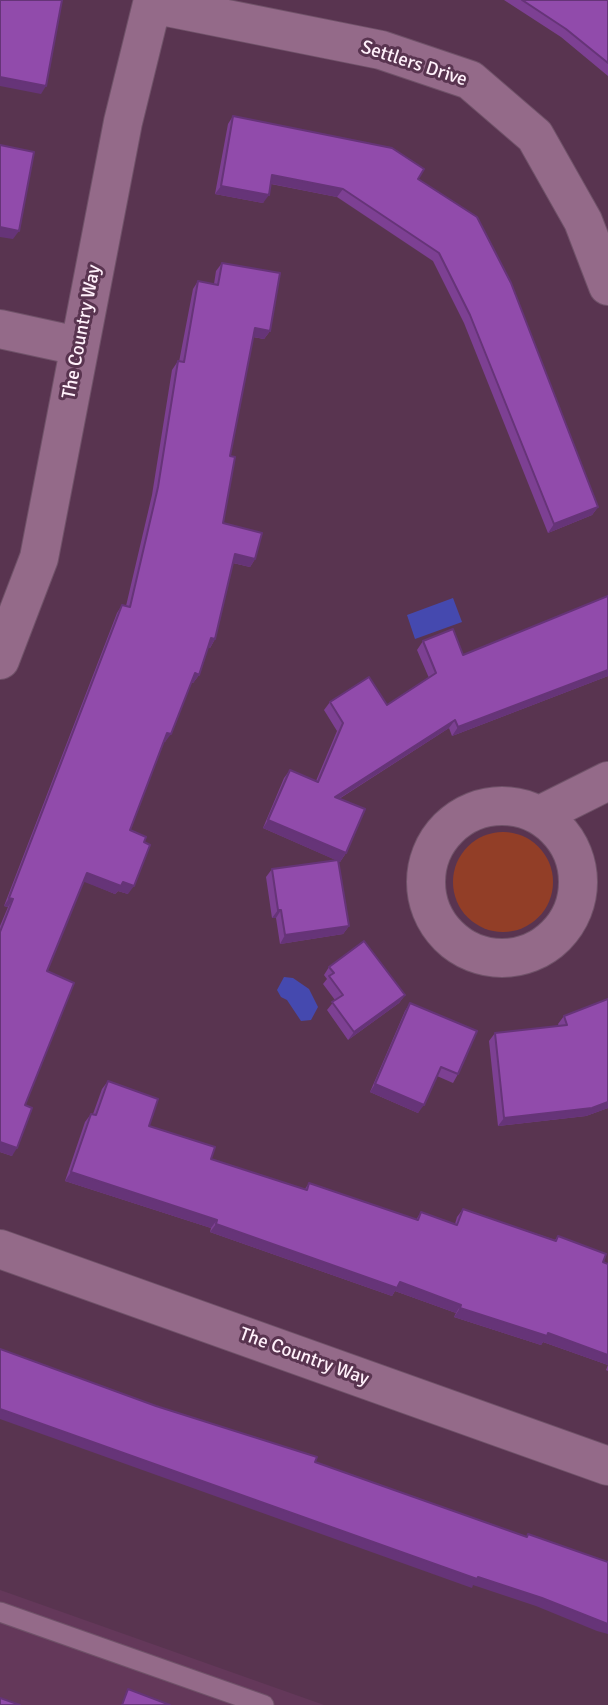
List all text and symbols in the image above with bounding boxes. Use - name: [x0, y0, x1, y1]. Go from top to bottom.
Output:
- street label: Settlers Drive: [358, 36, 470, 92]
- street label: The Country Way: [58, 263, 106, 401]
- street label: The Country Way: [236, 1323, 372, 1391]

